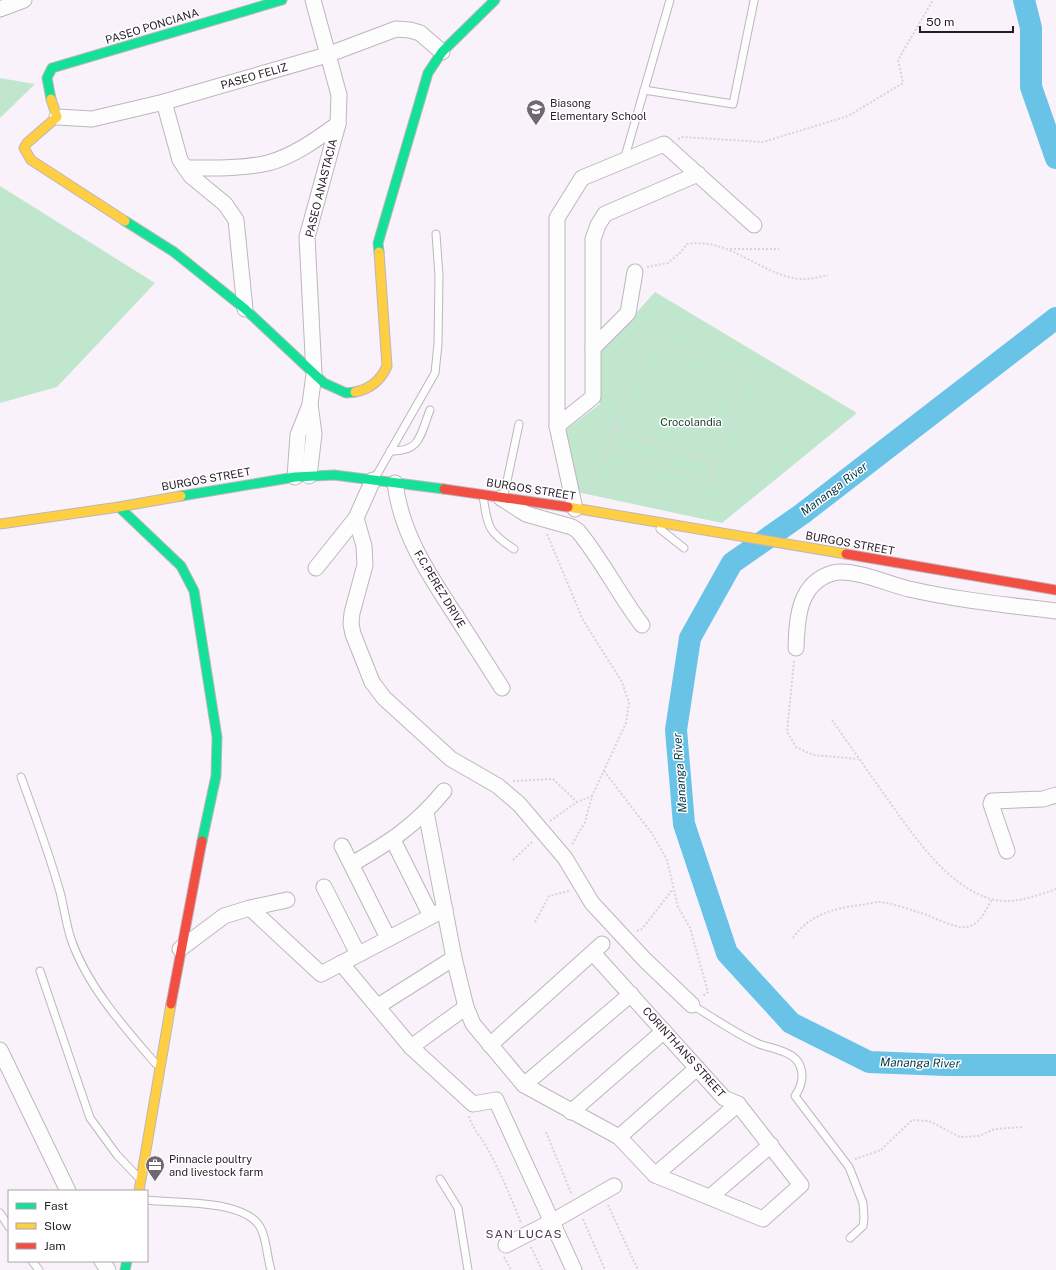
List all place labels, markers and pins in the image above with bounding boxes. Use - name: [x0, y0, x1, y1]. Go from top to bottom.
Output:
- place label: Biasong Elementary School: [550, 97, 647, 122]
- school or university icon: Biasong Elementary School: [525, 98, 547, 126]
- place label: Pinnacle poultry and livestock farm: [169, 1153, 263, 1178]
- office icon: Pinnacle poultry and livestock farm: [144, 1154, 166, 1182]

